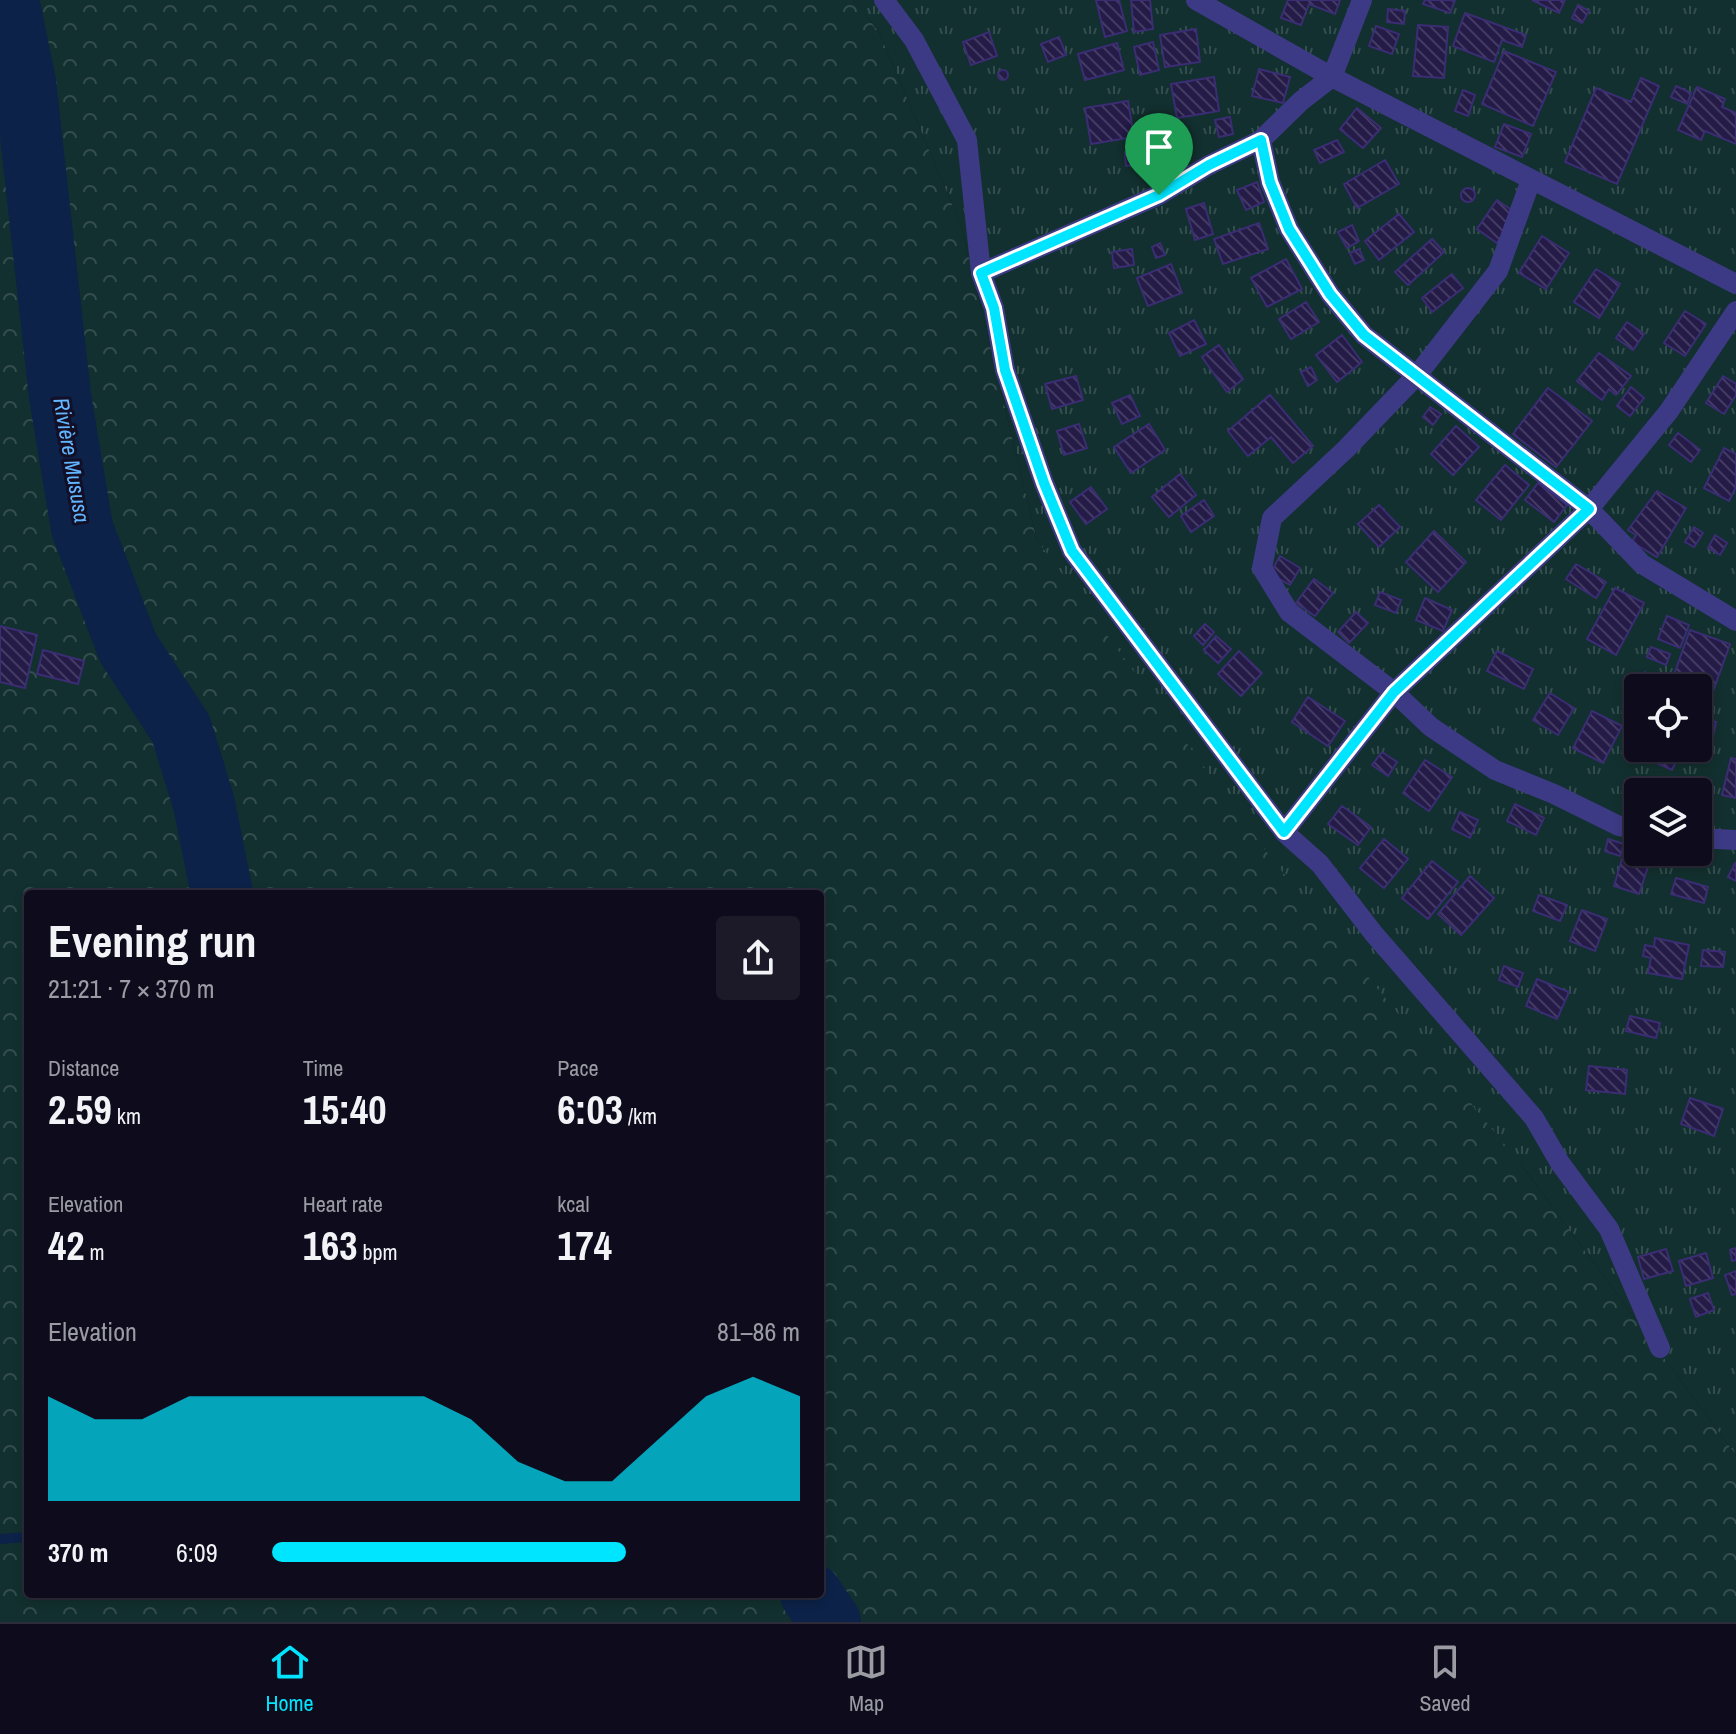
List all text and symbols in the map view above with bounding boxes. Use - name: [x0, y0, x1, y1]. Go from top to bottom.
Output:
- pin: [1125, 113, 1193, 195]
- icon: arrive: [1137, 125, 1181, 169]
- water label: Rivière Mususa: [46, 395, 98, 525]
- map controls: [1624, 674, 1712, 866]
- button: locate: [1624, 674, 1712, 762]
- button: layers: [1624, 778, 1712, 866]
- text: Evening run: [48, 911, 257, 971]
- button: share: [716, 916, 800, 1000]
- text: 21:21 · 7 × 370 m: [48, 971, 215, 1006]
- text: Distance: [48, 1053, 119, 1083]
- text: Time: [303, 1053, 343, 1083]
- text: Pace: [557, 1053, 598, 1083]
- text: 2.59: [48, 1083, 112, 1136]
- text: 15:40: [303, 1083, 387, 1136]
- text: 6:03: [557, 1083, 623, 1136]
- text: km: [112, 1101, 141, 1131]
- text: /km: [623, 1101, 657, 1131]
- text: Elevation: [48, 1189, 123, 1219]
- text: Heart rate: [303, 1189, 383, 1219]
- text: kcal: [557, 1189, 589, 1219]
- text: 42: [48, 1219, 84, 1272]
- text: 163: [303, 1219, 357, 1272]
- text: 174: [557, 1219, 612, 1272]
- text: m: [84, 1237, 105, 1267]
- text: bpm: [357, 1237, 398, 1267]
- text: Elevation: [48, 1314, 137, 1349]
- text: 81–86 m: [717, 1314, 800, 1349]
- text: 370 m: [48, 1535, 108, 1570]
- text: 6:09: [176, 1535, 218, 1570]
- tab: Home: [265, 1640, 314, 1718]
- tab: Map: [844, 1640, 888, 1718]
- tab: Saved: [1419, 1640, 1471, 1718]

